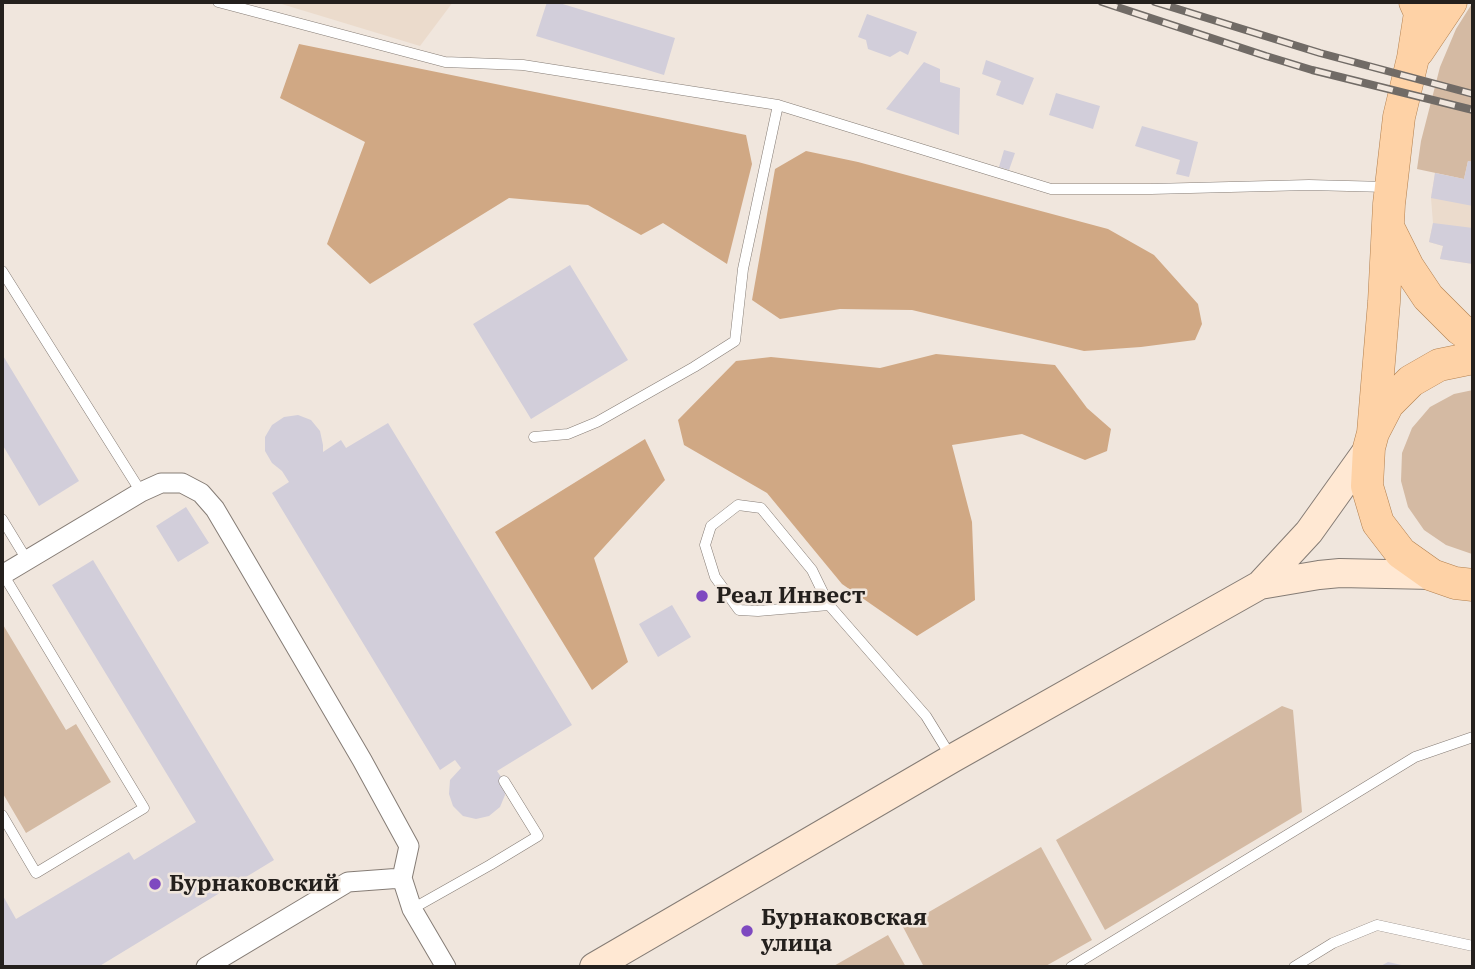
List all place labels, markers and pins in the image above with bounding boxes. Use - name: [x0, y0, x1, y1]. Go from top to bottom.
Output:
- place label: Реал Инвест: [716, 582, 865, 610]
- marker: Реал Инвест: [694, 588, 710, 604]
- place label: Бурнаковский: [169, 870, 339, 898]
- marker: Бурнаковский: [147, 876, 163, 892]
- place label: Бурнаковская улица: [761, 904, 927, 958]
- marker: Бурнаковская улица: [739, 923, 755, 939]

